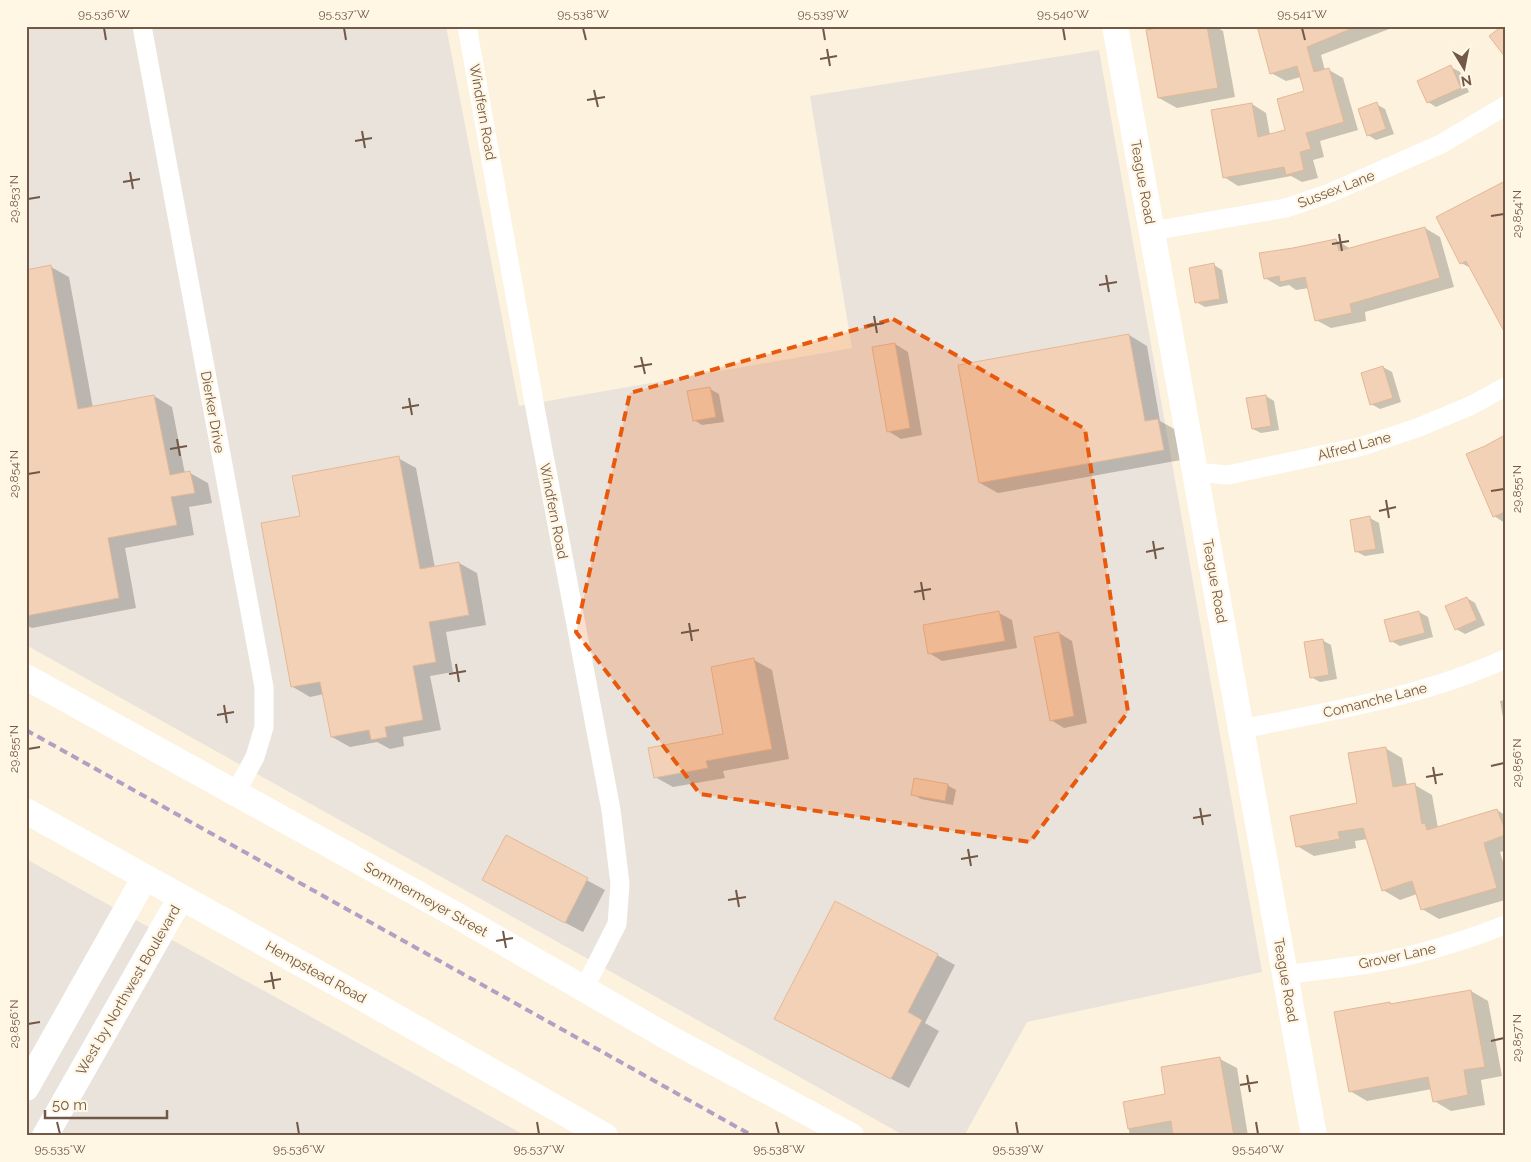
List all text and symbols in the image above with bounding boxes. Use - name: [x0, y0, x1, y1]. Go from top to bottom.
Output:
- text: 95.536°W: [78, 7, 130, 21]
- text: 95.537°W: [319, 7, 370, 21]
- text: 95.538°W: [557, 7, 609, 21]
- text: 95.539°W: [797, 7, 849, 21]
- text: 95.540°W: [1037, 7, 1089, 21]
- text: 95.541°W: [1277, 7, 1327, 21]
- north arrow: [1438, 42, 1488, 92]
- street label: Windfern Road: [467, 63, 499, 161]
- text: N: [1460, 72, 1473, 90]
- street label: Teague Road: [1128, 139, 1158, 225]
- street label: Sussex Lane: [1295, 167, 1377, 211]
- text: 29.853°N: [7, 175, 21, 223]
- text: 29.854°N: [1510, 190, 1524, 238]
- street label: Dierker Drive: [198, 370, 228, 454]
- street label: Alfred Lane: [1316, 429, 1392, 463]
- text: 29.854°N: [7, 450, 21, 498]
- street label: Windfern Road: [537, 462, 571, 560]
- text: 29.855°N: [1510, 465, 1524, 513]
- street label: Teague Road: [1200, 538, 1230, 624]
- street label: Comanche Lane: [1321, 679, 1429, 721]
- text: 29.855°N: [7, 725, 21, 773]
- text: 29.856°N: [1510, 739, 1524, 787]
- street label: Sommermeyer Street: [361, 858, 491, 940]
- street label: West by Northwest Boulevard: [73, 902, 183, 1078]
- street label: Teague Road: [1271, 937, 1301, 1023]
- street label: Hempstead Road: [263, 938, 369, 1006]
- street label: Grover Lane: [1357, 940, 1437, 972]
- text: 29.856°N: [7, 1000, 21, 1048]
- text: 29.857°N: [1510, 1014, 1524, 1062]
- scale bar: [45, 1087, 168, 1119]
- text: 50 m: [52, 1096, 87, 1114]
- text: 95.535°W: [34, 1142, 86, 1156]
- text: 95.536°W: [273, 1142, 325, 1156]
- text: 95.537°W: [514, 1142, 565, 1156]
- text: 95.538°W: [753, 1142, 805, 1156]
- text: 95.539°W: [992, 1142, 1044, 1156]
- text: 95.540°W: [1232, 1142, 1284, 1156]

